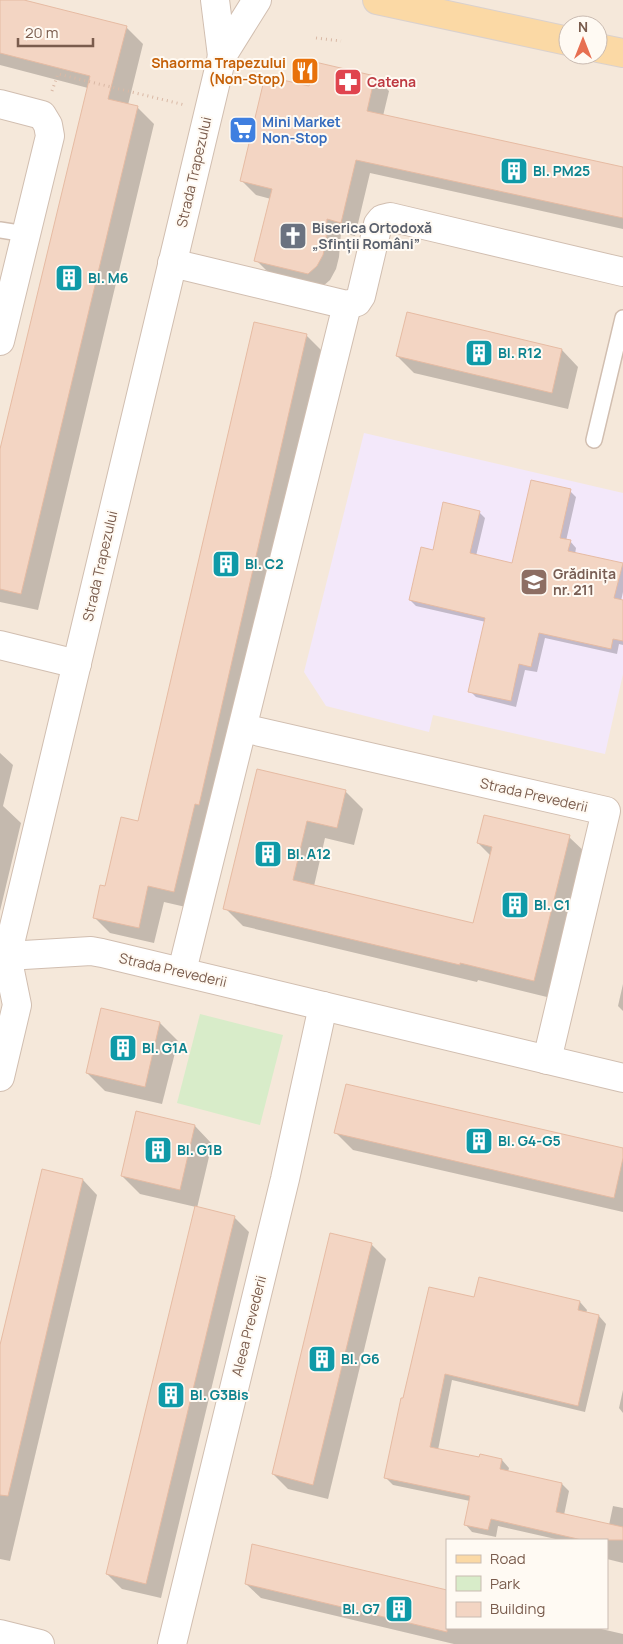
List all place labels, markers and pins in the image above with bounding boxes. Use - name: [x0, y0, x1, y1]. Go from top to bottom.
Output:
- place label: Shaorma Trapezului (Non-Stop): [151, 53, 286, 88]
- restaurant icon: Shaorma Trapezului (Non-Stop): [290, 56, 320, 86]
- pharmacy icon: Catena: [333, 67, 363, 97]
- place label: Catena: [367, 72, 416, 91]
- place label: Mini Market Non-Stop: [262, 112, 341, 147]
- supermarket icon: Mini Market Non-Stop: [228, 115, 258, 145]
- building icon: Bl. PM25: [499, 156, 529, 186]
- place label: Bl. PM25: [533, 161, 590, 180]
- place label: Biserica Ortodoxă „Sfinții Români”: [312, 218, 432, 254]
- church icon: Biserica Ortodoxă „Sfinții Români”: [278, 221, 308, 251]
- building icon: Bl. M6: [54, 263, 84, 293]
- place label: Bl. M6: [88, 268, 128, 287]
- building icon: Bl. R12: [464, 338, 494, 368]
- place label: Bl. R12: [498, 343, 542, 362]
- building icon: Bl. C2: [211, 549, 241, 579]
- place label: Bl. C2: [245, 554, 284, 573]
- place label: Grădinița nr. 211: [553, 564, 616, 599]
- school or university icon: Grădinița nr. 211: [519, 567, 549, 597]
- building icon: Bl. A12: [253, 839, 283, 869]
- place label: Bl. A12: [287, 844, 331, 863]
- building icon: Bl. C1: [500, 890, 530, 920]
- place label: Bl. C1: [534, 895, 570, 914]
- building icon: Bl. G1A: [108, 1033, 138, 1063]
- place label: Bl. G1A: [142, 1038, 188, 1057]
- building icon: Bl. G4-G5: [464, 1126, 494, 1156]
- place label: Bl. G4-G5: [498, 1131, 561, 1150]
- building icon: Bl. G1B: [143, 1135, 173, 1165]
- place label: Bl. G1B: [177, 1140, 222, 1159]
- building icon: Bl. G6: [307, 1344, 337, 1374]
- place label: Bl. G6: [341, 1349, 380, 1368]
- building icon: Bl. G3Bis: [156, 1380, 186, 1410]
- place label: Bl. G3Bis: [190, 1385, 249, 1404]
- building icon: Bl. G7: [384, 1594, 414, 1624]
- place label: Bl. G7: [342, 1599, 380, 1618]

